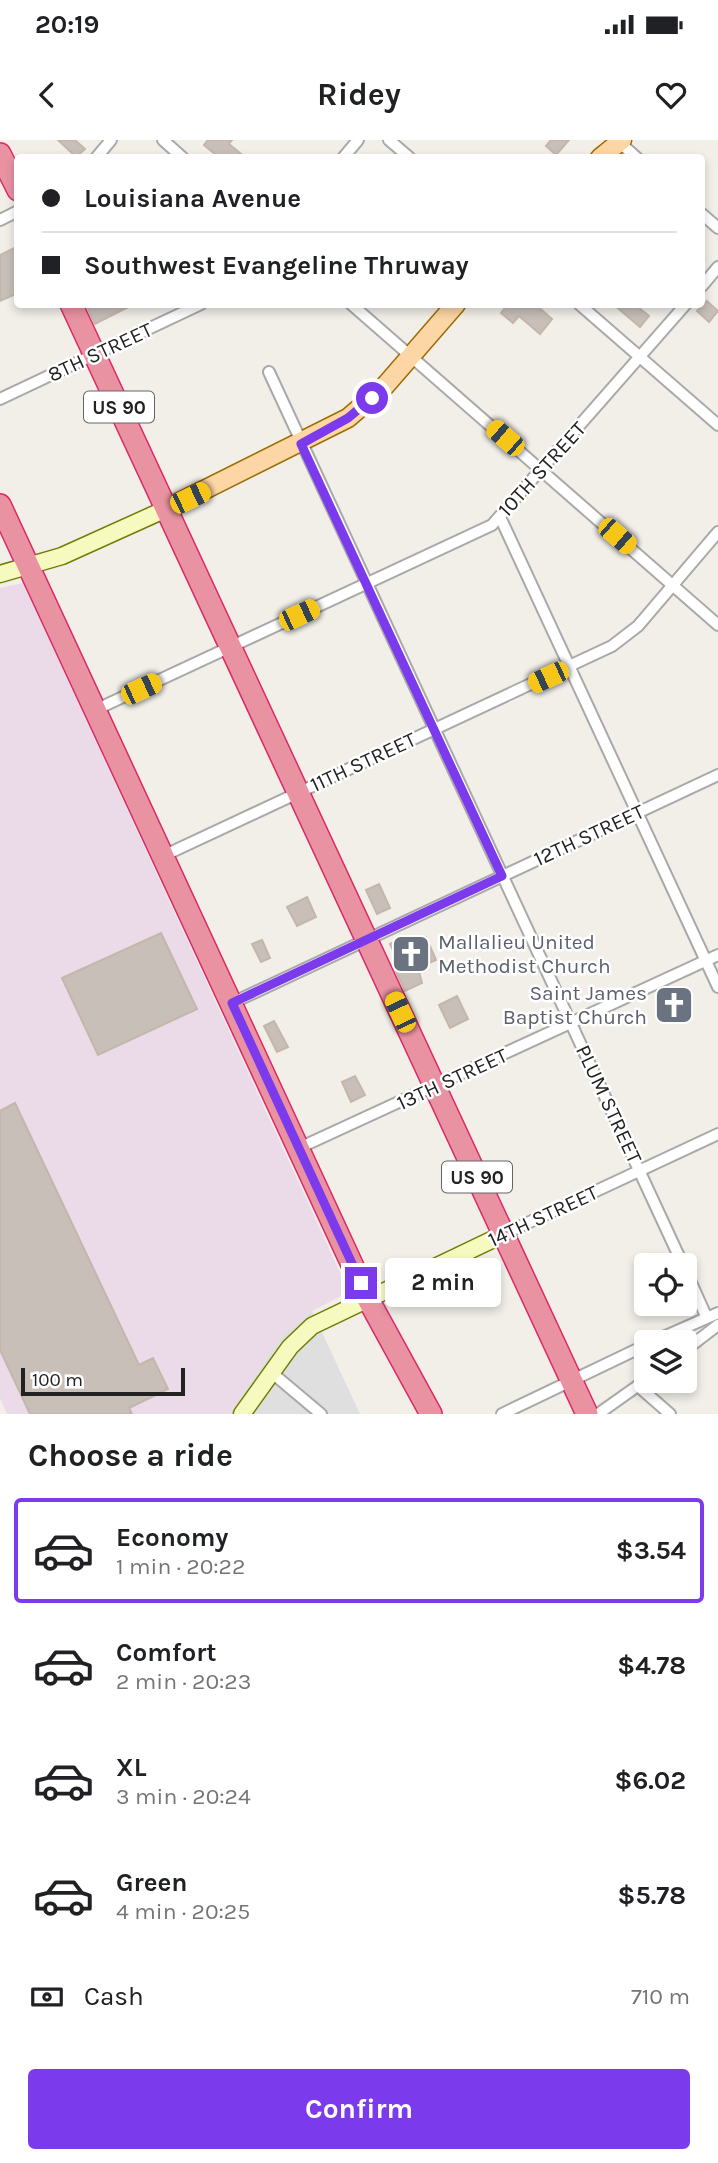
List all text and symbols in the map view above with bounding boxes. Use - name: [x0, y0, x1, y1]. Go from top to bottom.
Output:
- text: 20:19: [35, 9, 99, 40]
- icon: back: [28, 76, 66, 114]
- text: Ridey: [317, 76, 401, 113]
- icon: heart: [652, 76, 690, 114]
- text: Louisiana Avenue: [84, 183, 301, 214]
- text: Southwest Evangeline Thruway: [84, 250, 469, 281]
- street label: 8TH STREET: [44, 317, 157, 387]
- route start: [356, 382, 388, 414]
- road number: US 90: [84, 392, 154, 422]
- car: [483, 416, 528, 460]
- street label: 10TH STREET: [493, 416, 591, 521]
- car: [167, 479, 214, 517]
- car: [595, 514, 640, 558]
- car: [276, 597, 323, 633]
- car: [525, 659, 572, 695]
- car: [118, 671, 165, 707]
- street label: 11TH STREET: [306, 727, 420, 797]
- street label: 12TH STREET: [530, 799, 648, 871]
- place label: Mallalieu United Methodist Church: [438, 930, 611, 978]
- church icon: Mallalieu United Methodist Church: [390, 933, 432, 975]
- place label: Saint James Baptist Church: [503, 981, 647, 1029]
- church icon: Saint James Baptist Church: [653, 984, 695, 1026]
- car: [382, 989, 419, 1035]
- street label: PLUM STREET: [571, 1041, 647, 1168]
- street label: 13TH STREET: [393, 1043, 511, 1115]
- road number: US 90: [442, 1161, 512, 1192]
- street label: 14TH STREET: [484, 1180, 602, 1252]
- map controls: [634, 1253, 697, 1393]
- button: locate: [634, 1253, 697, 1316]
- callout: 2 min: [386, 1258, 501, 1308]
- route end: [345, 1267, 377, 1299]
- text: 2 min: [411, 1269, 475, 1296]
- button: layers: [634, 1330, 697, 1393]
- scale bar: [21, 1365, 186, 1397]
- text: 100 m: [32, 1369, 83, 1391]
- text: Choose a ride: [28, 1437, 233, 1474]
- icon: car: [32, 1519, 95, 1582]
- text: Economy: [116, 1522, 228, 1553]
- text: $3.54: [616, 1535, 686, 1566]
- text: 1 min · 20:22: [116, 1553, 245, 1580]
- icon: car: [32, 1634, 95, 1697]
- text: Comfort: [116, 1637, 217, 1668]
- text: $4.78: [617, 1650, 686, 1681]
- text: 2 min · 20:23: [116, 1668, 251, 1695]
- icon: car: [32, 1749, 95, 1812]
- text: XL: [116, 1752, 147, 1783]
- text: $6.02: [615, 1765, 686, 1796]
- text: 3 min · 20:24: [116, 1783, 251, 1810]
- icon: car: [32, 1864, 95, 1927]
- text: Green: [116, 1867, 188, 1898]
- text: $5.78: [618, 1880, 686, 1911]
- text: 4 min · 20:25: [116, 1898, 250, 1925]
- icon: cash: [28, 1978, 66, 2016]
- text: Cash: [84, 1981, 144, 2012]
- text: 710 m: [631, 1983, 690, 2010]
- button: Confirm: [28, 2069, 690, 2149]

